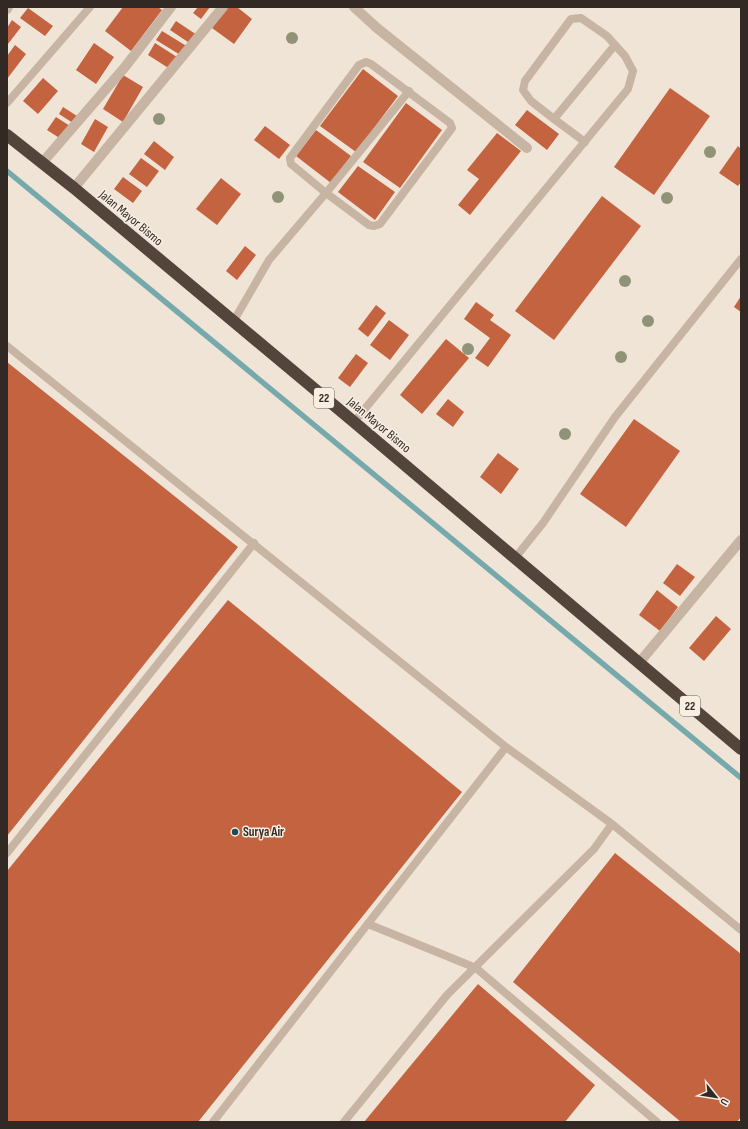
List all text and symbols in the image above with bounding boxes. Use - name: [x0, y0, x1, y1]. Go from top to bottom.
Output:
- street label: Jalan Mayor Bismo: [95, 186, 166, 249]
- road number: 22: [314, 388, 334, 408]
- street label: Jalan Mayor Bismo: [343, 393, 414, 456]
- road number: 22: [680, 696, 700, 716]
- place label: Surya Air: [243, 824, 284, 840]
- marker: Surya Air: [230, 827, 240, 837]
- north arrow: [696, 1077, 736, 1117]
- text: U: [717, 1096, 731, 1108]

